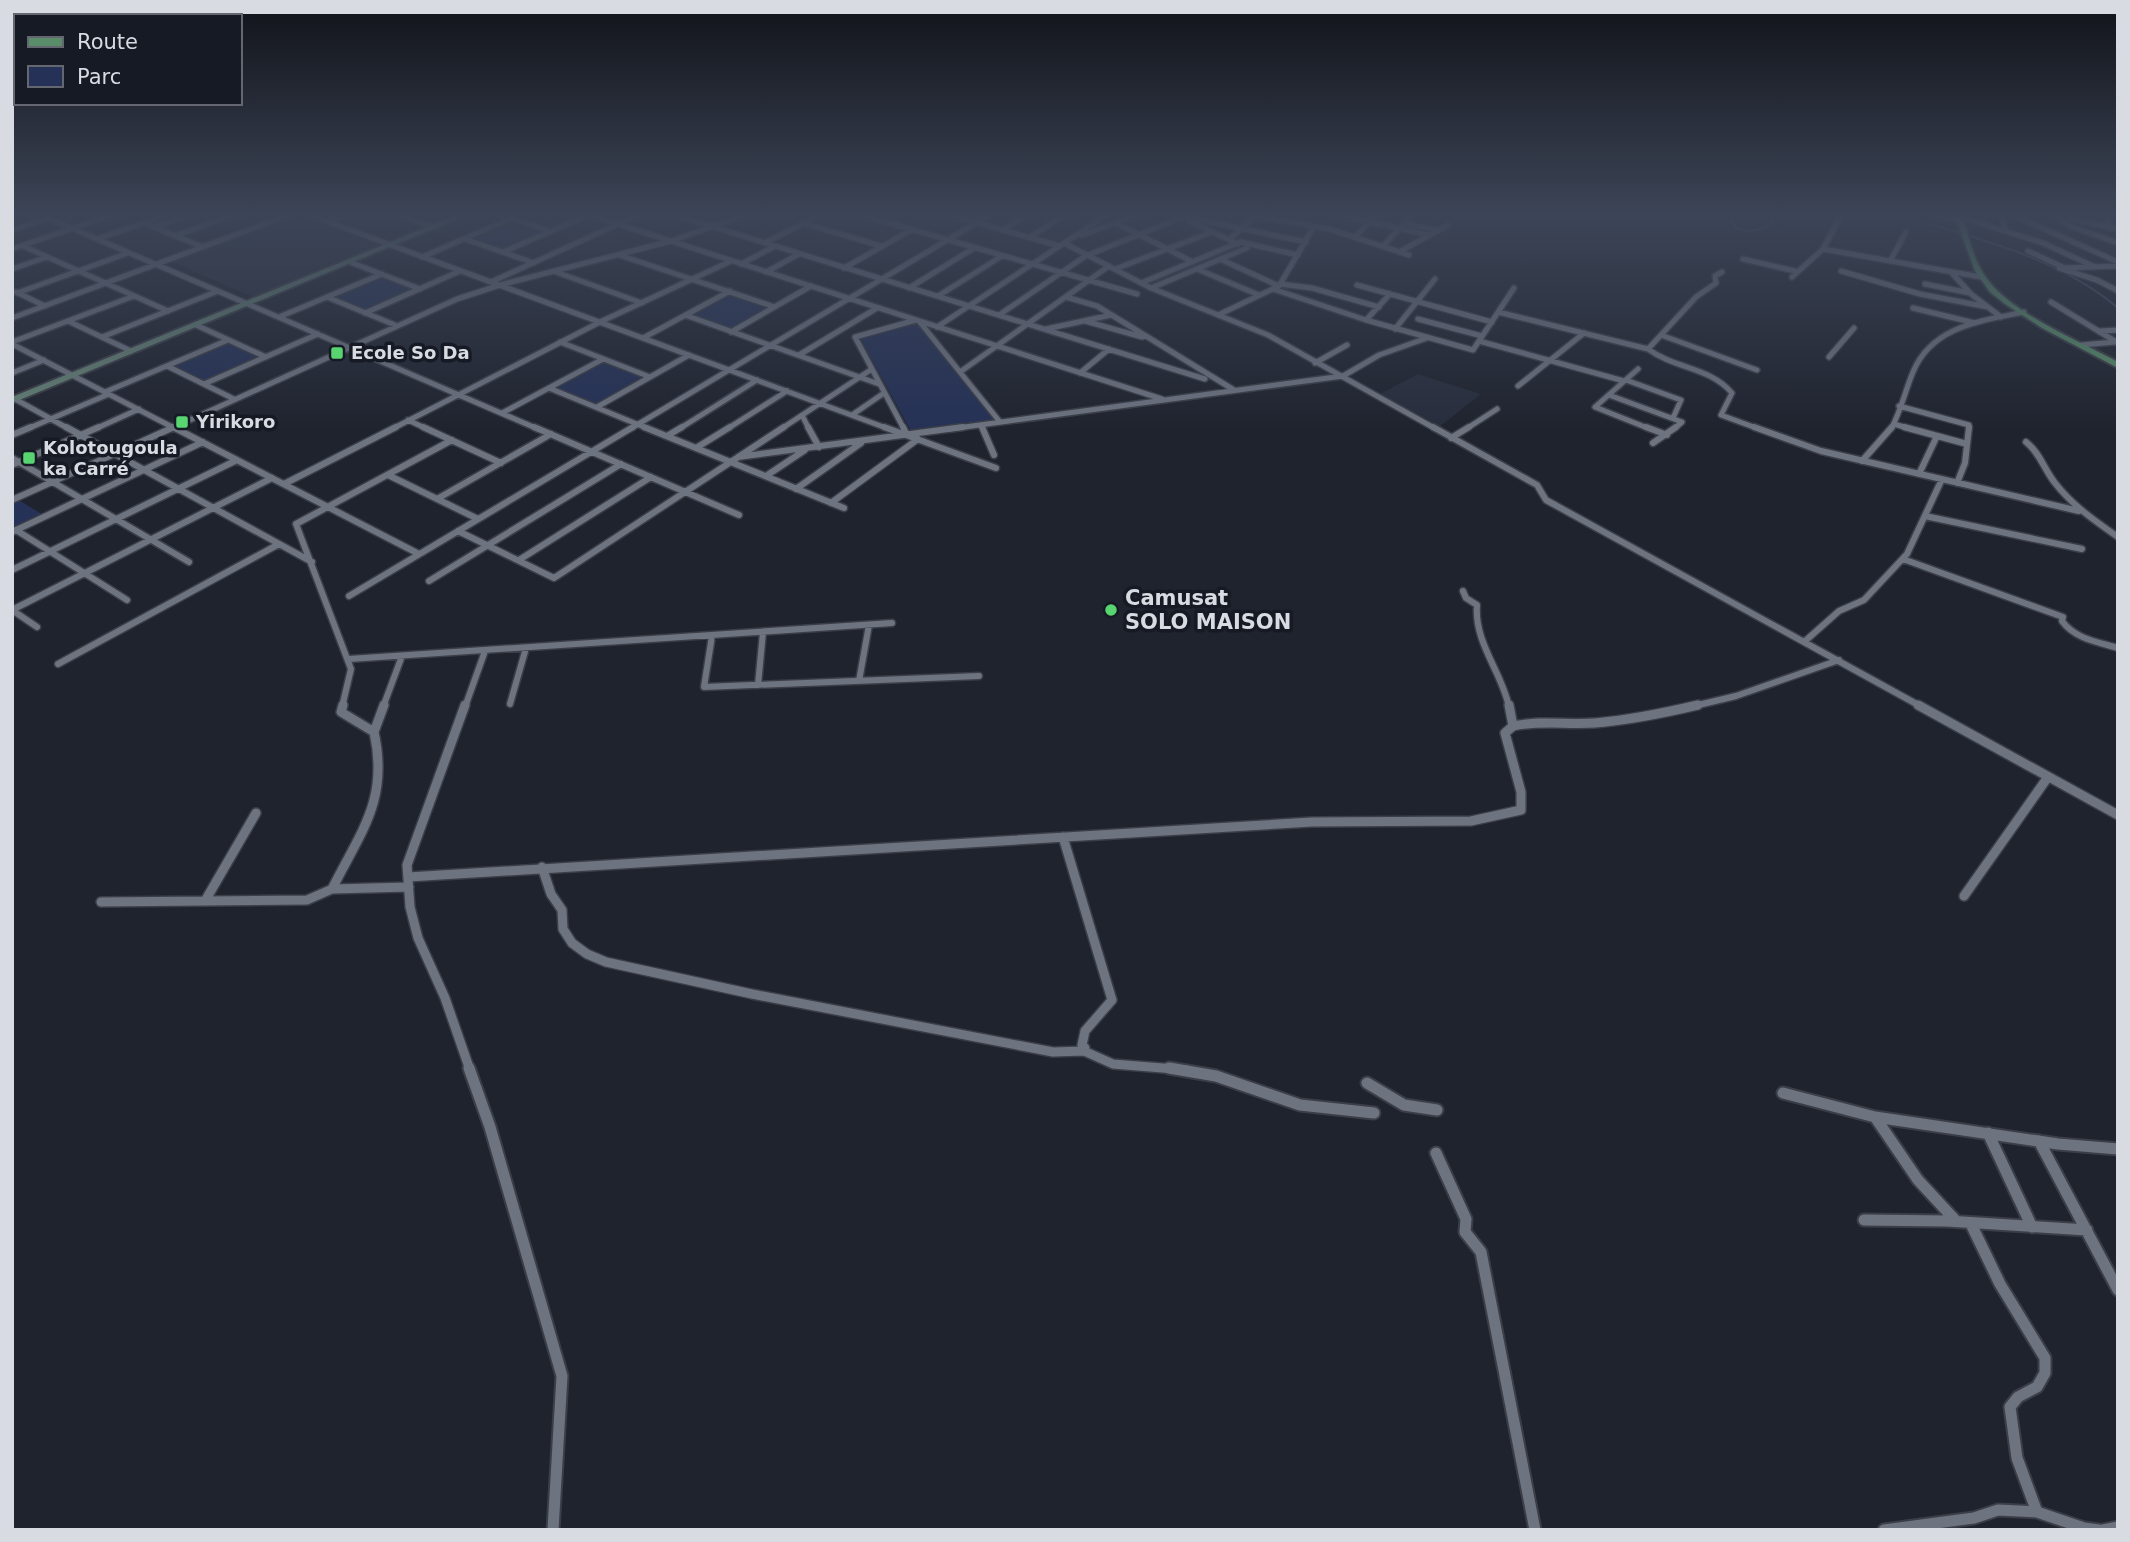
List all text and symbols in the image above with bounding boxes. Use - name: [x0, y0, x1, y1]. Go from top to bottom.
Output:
- legend: [14, 14, 242, 105]
- text: Route: [77, 30, 138, 54]
- text: Parc: [77, 65, 121, 89]
- place label: Ecole So Da: [351, 342, 470, 363]
- marker: Ecole So Da: [329, 345, 345, 361]
- place label: Yirikoro: [195, 411, 275, 432]
- marker: Yirikoro: [174, 414, 190, 430]
- place label: Kolotougoula ka Carré: [43, 437, 178, 479]
- marker: Kolotougoula ka Carré: [21, 450, 37, 466]
- place label: Camusat SOLO MAISON: [1125, 586, 1291, 634]
- marker: Camusat SOLO MAISON: [1103, 602, 1119, 618]

